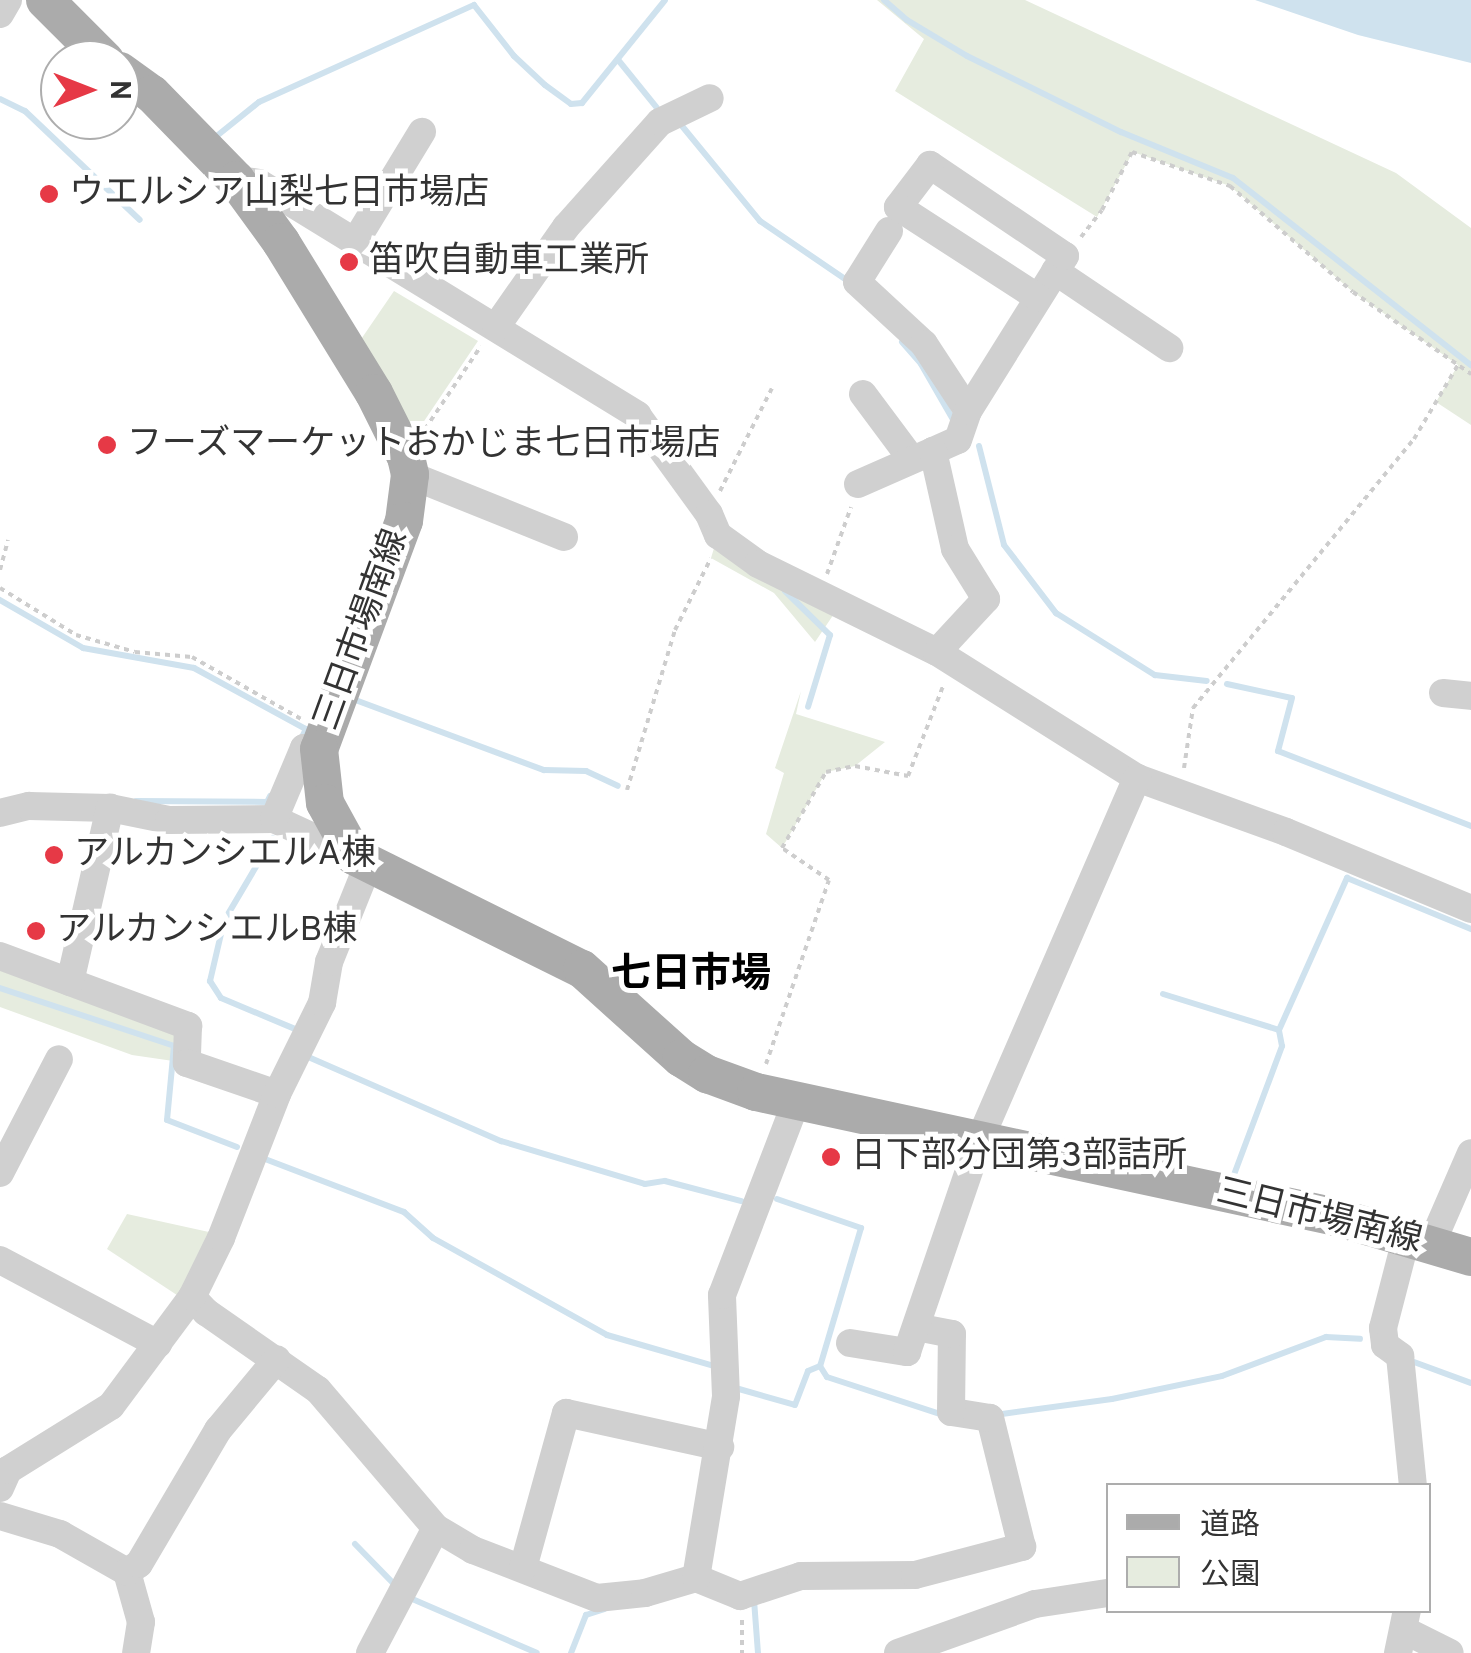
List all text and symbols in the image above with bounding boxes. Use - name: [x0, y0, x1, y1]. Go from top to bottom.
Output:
- north arrow: [40, 40, 140, 140]
- text: N: [100, 80, 136, 100]
- place label: ウエルシア山梨七日市場店: [69, 173, 489, 215]
- marker: ウエルシア山梨七日市場店: [38, 183, 60, 205]
- place label: 笛吹自動車工業所: [369, 241, 649, 283]
- marker: 笛吹自動車工業所: [338, 251, 360, 273]
- place label: フーズマーケットおかじま七日市場店: [127, 424, 722, 466]
- marker: フーズマーケットおかじま七日市場店: [96, 434, 118, 456]
- street label: 三日市場南線: [306, 524, 418, 736]
- place label: アルカンシエルA棟: [74, 834, 378, 876]
- marker: アルカンシエルA棟: [43, 844, 65, 866]
- place label: アルカンシエルB棟: [56, 910, 359, 952]
- marker: アルカンシエルB棟: [25, 920, 47, 942]
- district label: 七日市場: [611, 952, 771, 1000]
- place label: 日下部分団第3部詰所: [851, 1136, 1187, 1178]
- marker: 日下部分団第3部詰所: [820, 1146, 842, 1168]
- street label: 三日市場南線: [1212, 1171, 1426, 1263]
- legend: [1106, 1483, 1431, 1613]
- text: 道路: [1200, 1508, 1260, 1545]
- text: 公園: [1200, 1558, 1260, 1595]

